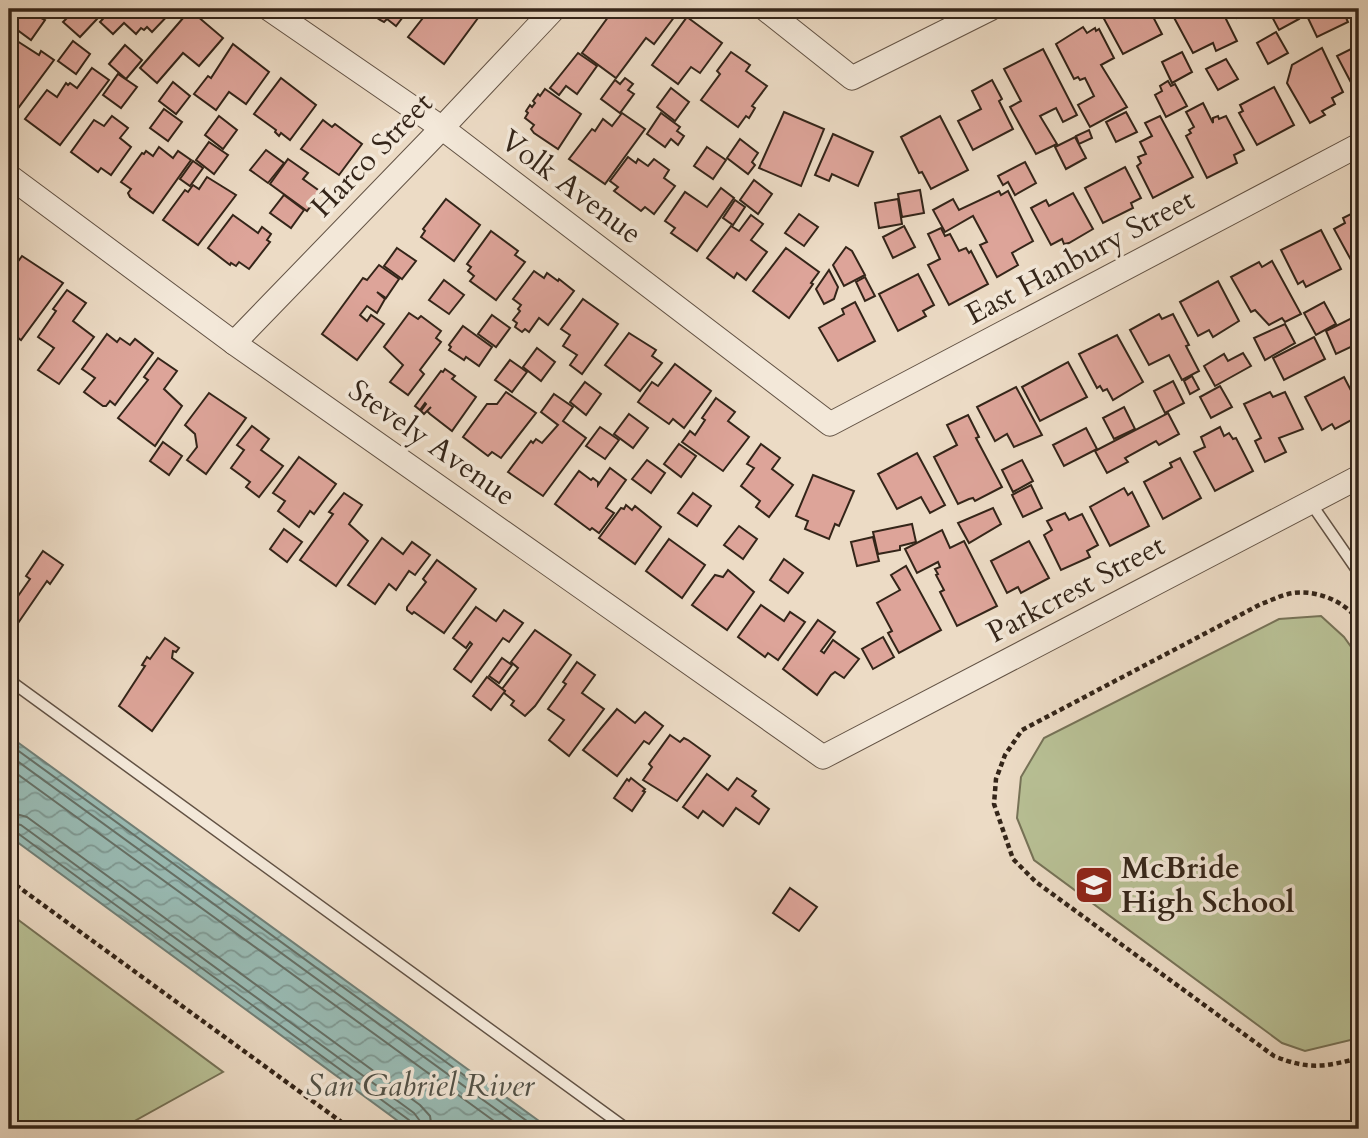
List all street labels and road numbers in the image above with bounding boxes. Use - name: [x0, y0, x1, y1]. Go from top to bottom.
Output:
- street label: Harco Street: [302, 83, 442, 226]
- street label: Volk Avenue: [492, 120, 650, 254]
- street label: East Hanbury Street: [958, 179, 1202, 335]
- street label: Stevely Avenue: [340, 370, 524, 516]
- street label: Parkcrest Street: [980, 525, 1172, 653]

